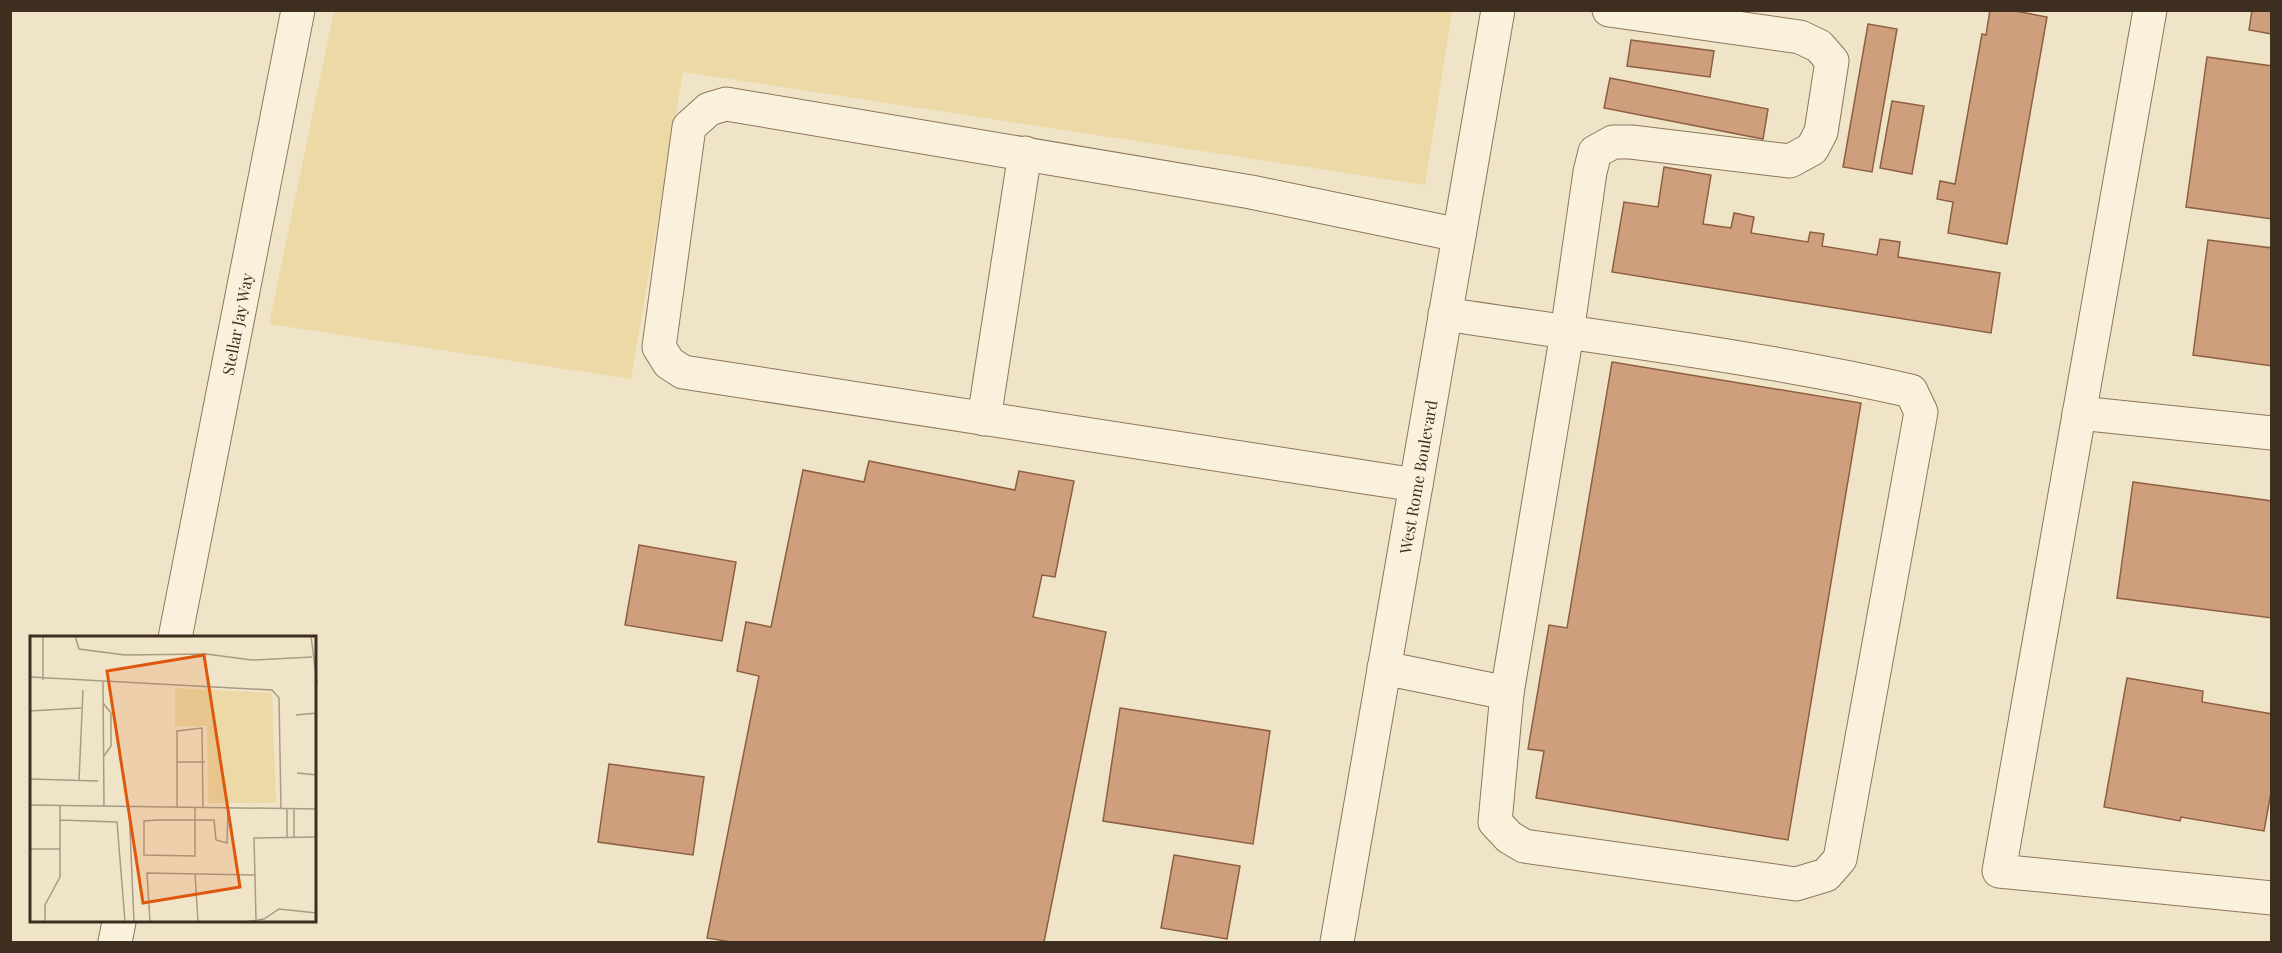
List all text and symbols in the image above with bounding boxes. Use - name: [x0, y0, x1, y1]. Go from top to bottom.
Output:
- street label: Stellar Jay Way: [216, 271, 257, 377]
- street label: West Rome Boulevard: [1394, 398, 1441, 556]
- inset map: [30, 636, 316, 923]

